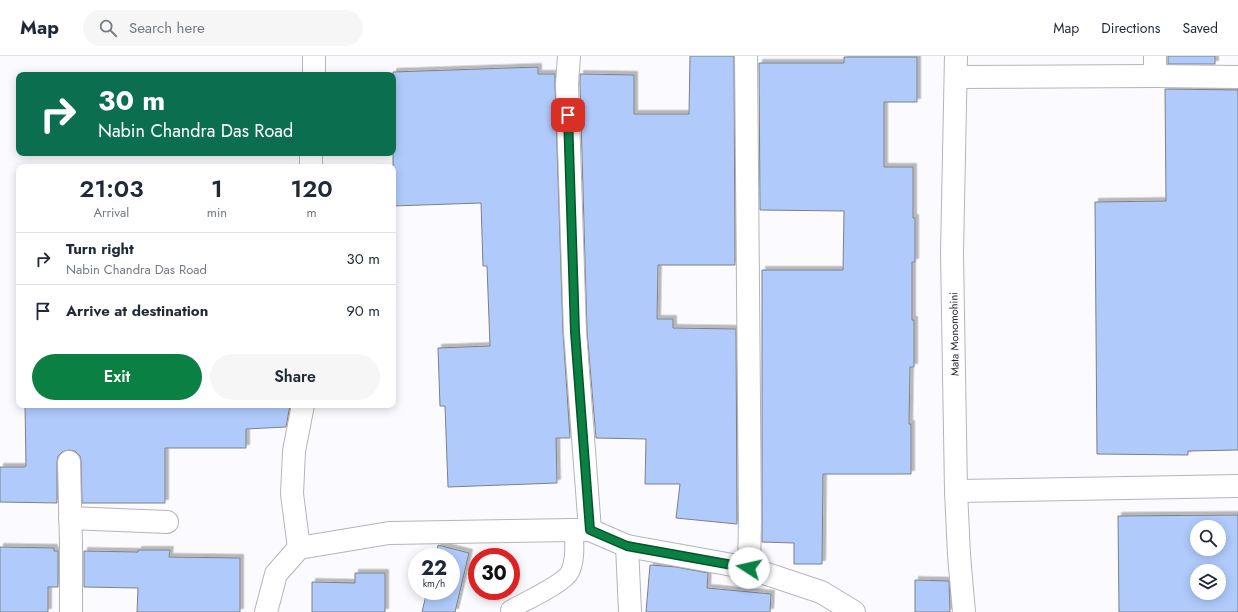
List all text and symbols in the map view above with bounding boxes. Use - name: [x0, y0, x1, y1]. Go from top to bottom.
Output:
- search box: [83, 10, 363, 46]
- text: Map: [20, 14, 59, 41]
- icon: search: [97, 17, 119, 39]
- text: Search here: [129, 17, 205, 39]
- text: Map: [1053, 18, 1079, 38]
- text: Directions: [1101, 18, 1161, 38]
- text: Saved: [1183, 18, 1218, 38]
- text: 30 m: [98, 80, 165, 121]
- icon: right: [32, 88, 84, 140]
- pin: [551, 98, 585, 132]
- icon: arrive: [557, 104, 579, 126]
- text: Nabin Chandra Das Road: [98, 118, 293, 144]
- text: 21:03: [79, 171, 143, 206]
- text: 1: [211, 171, 223, 206]
- text: 120: [290, 171, 333, 206]
- text: Arrival: [93, 203, 129, 222]
- text: min: [207, 203, 227, 222]
- text: m: [306, 203, 317, 222]
- text: Turn right: [66, 238, 134, 260]
- icon: right: [32, 248, 54, 270]
- text: 30 m: [347, 248, 380, 270]
- text: Nabin Chandra Das Road: [66, 260, 207, 279]
- street label: Mata Monomohini: [945, 292, 963, 376]
- icon: arrive: [32, 300, 54, 322]
- text: Arrive at destination: [66, 300, 208, 322]
- text: 90 m: [346, 300, 380, 322]
- button: Exit: [32, 354, 202, 400]
- button: Share: [210, 354, 380, 400]
- map controls: [1190, 520, 1226, 600]
- button: search: [1190, 520, 1226, 556]
- position arrow: [728, 547, 770, 589]
- speed limit sign: 30: [468, 548, 520, 600]
- text: 22: [421, 554, 447, 583]
- button: layers: [1190, 564, 1226, 600]
- text: km/h: [423, 576, 445, 591]

